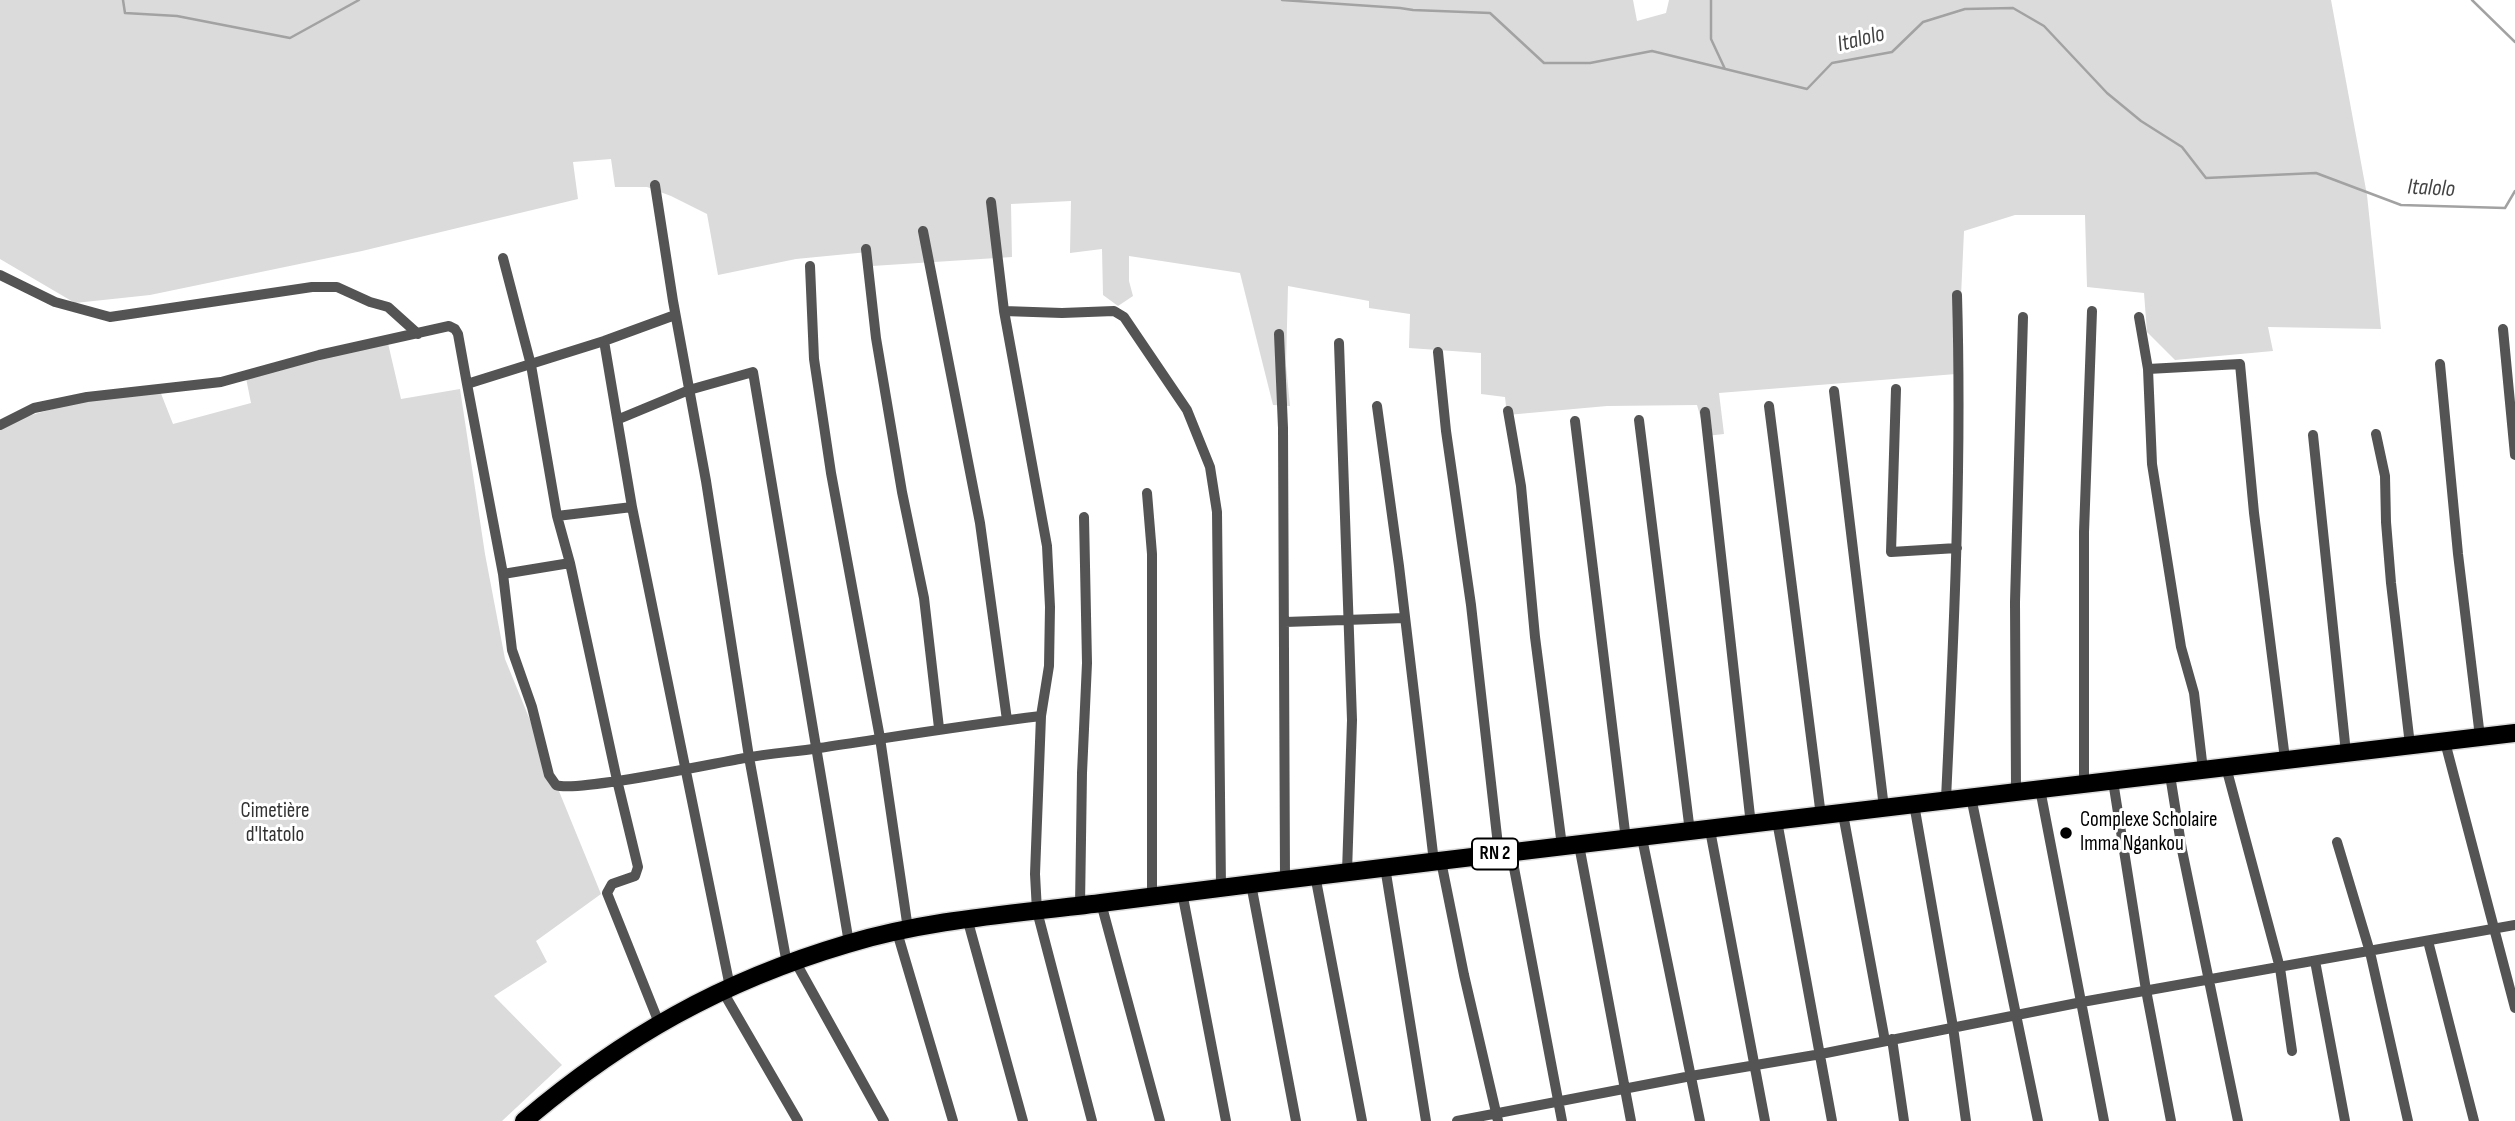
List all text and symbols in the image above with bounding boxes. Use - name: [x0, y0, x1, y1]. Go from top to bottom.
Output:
- water label: Italolo: [1835, 21, 1887, 59]
- water label: Italolo: [2406, 174, 2456, 204]
- park label: Cimetière d'Itatolo: [241, 799, 309, 849]
- place label: Complexe Scholaire Imma Ngankou: [2080, 808, 2217, 858]
- marker: Complexe Scholaire Imma Ngankou: [2058, 825, 2074, 841]
- road number: RN 2: [1472, 838, 1518, 870]

